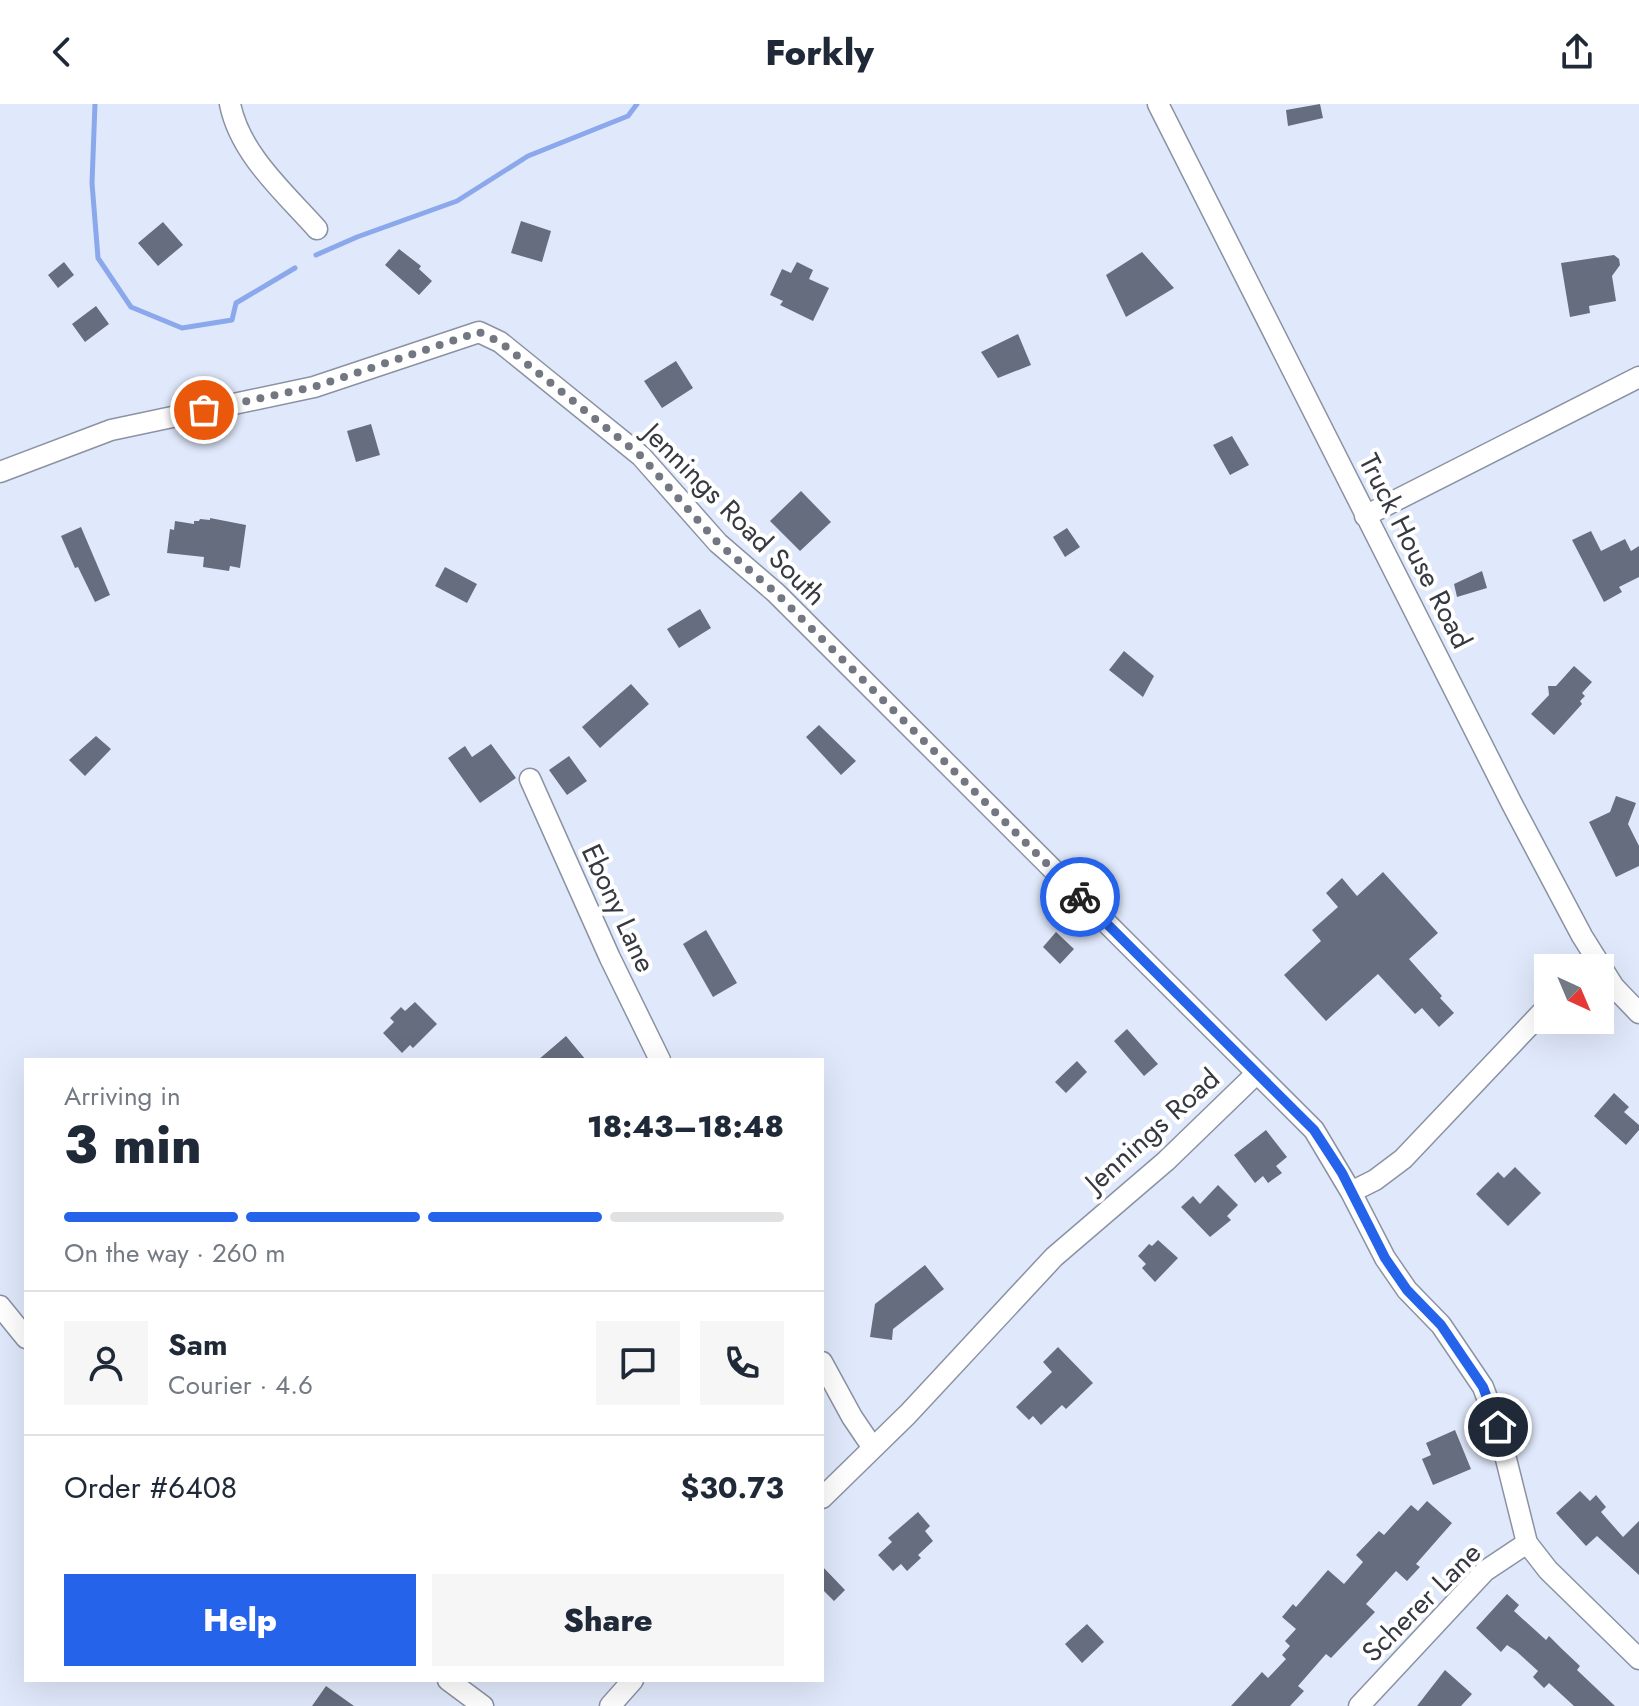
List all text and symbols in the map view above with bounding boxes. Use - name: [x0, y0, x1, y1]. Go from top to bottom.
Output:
- text: Forkly: [765, 26, 874, 78]
- icon: back: [40, 30, 84, 74]
- icon: share: [1555, 30, 1599, 74]
- pin: [170, 376, 238, 444]
- icon: bag: [182, 388, 226, 432]
- street label: Jennings Road South: [631, 411, 835, 615]
- street label: Truck House Road: [1349, 447, 1482, 656]
- street label: Ebony Lane: [571, 837, 666, 979]
- courier: [1040, 857, 1120, 937]
- icon: bike: [1058, 875, 1102, 919]
- north arrow: [1534, 954, 1614, 1034]
- map controls: [1534, 954, 1614, 1034]
- street label: Jennings Road: [1073, 1059, 1229, 1205]
- text: Arriving in: [64, 1077, 181, 1115]
- text: 18:43–18:48: [587, 1105, 784, 1148]
- text: 3 min: [64, 1107, 202, 1183]
- text: On the way · 260 m: [64, 1234, 285, 1272]
- button: person: [64, 1321, 148, 1405]
- button: chat: [596, 1321, 680, 1405]
- button: phone: [700, 1321, 784, 1405]
- text: Sam: [168, 1323, 228, 1366]
- text: Courier · 4.6: [168, 1366, 313, 1404]
- pin: [1464, 1393, 1532, 1461]
- icon: home: [1476, 1405, 1520, 1449]
- text: Order #6408: [64, 1466, 237, 1509]
- text: $30.73: [680, 1466, 784, 1509]
- street label: Scherer Lane: [1352, 1533, 1491, 1672]
- button: Help: [64, 1574, 416, 1666]
- button: Share: [432, 1574, 784, 1666]

